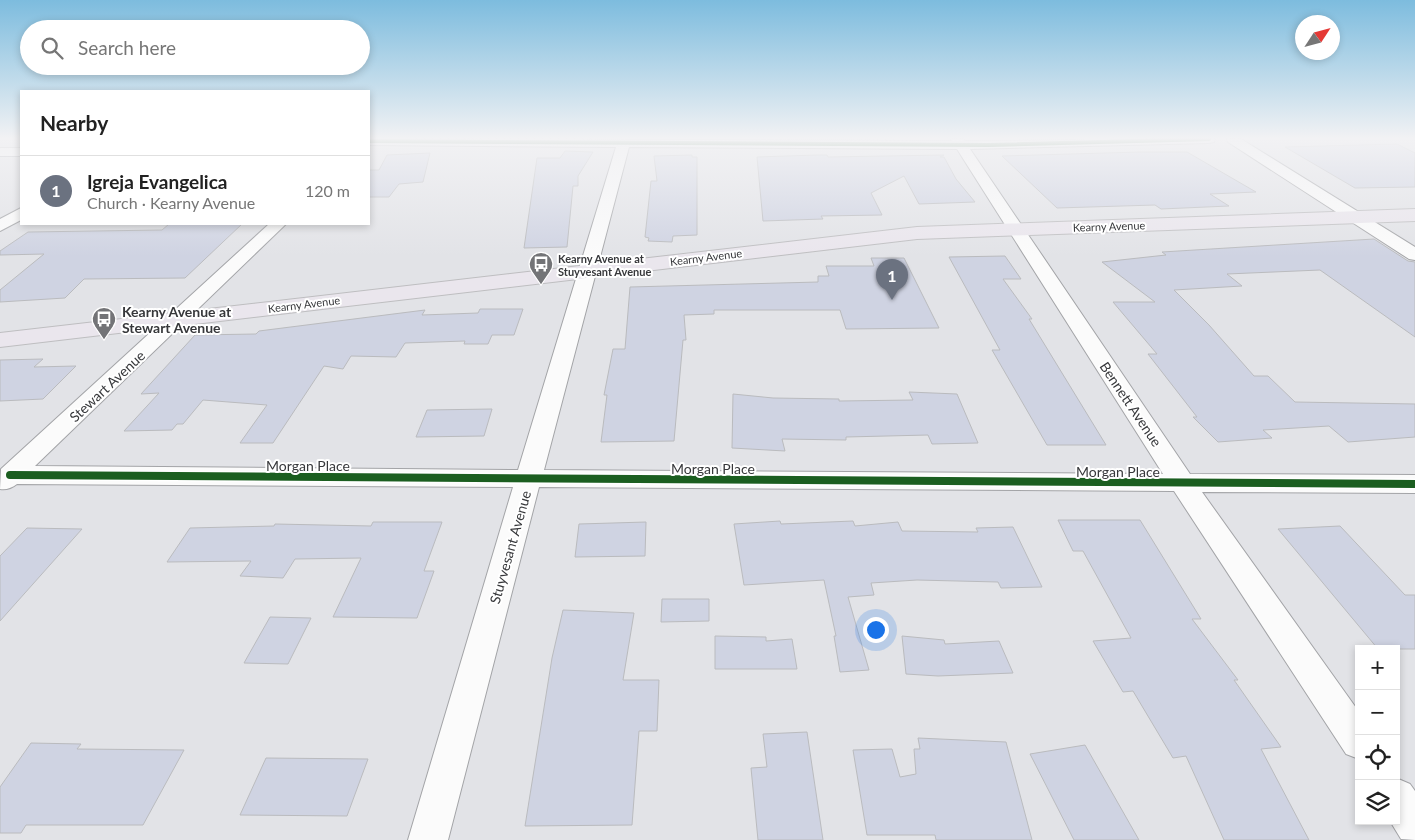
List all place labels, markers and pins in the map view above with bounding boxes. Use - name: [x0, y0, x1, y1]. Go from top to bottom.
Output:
- bus stop icon: Kearny Avenue at Stuyvesant Avenue: [528, 251, 554, 285]
- place label: Kearny Avenue at Stuyvesant Avenue: [558, 252, 651, 278]
- pin: 1: [876, 259, 908, 300]
- place label: Kearny Avenue at Stewart Avenue: [122, 303, 232, 336]
- bus stop icon: Kearny Avenue at Stewart Avenue: [91, 306, 117, 340]

